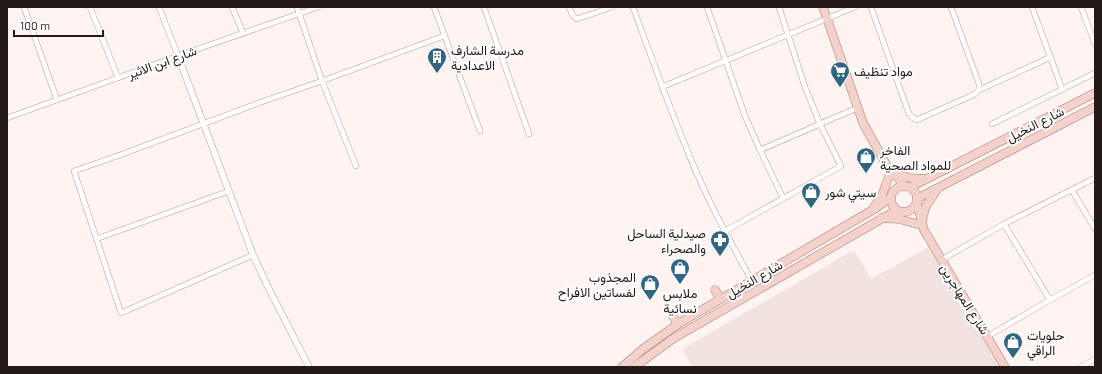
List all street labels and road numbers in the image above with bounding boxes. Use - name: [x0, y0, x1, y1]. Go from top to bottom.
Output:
- street label: شارع ابن الاثير: [124, 42, 199, 84]
- street label: شارع النخيل: [1003, 103, 1067, 147]
- street label: شارع النخيل: [723, 256, 786, 303]
- street label: شارع المهاجرين: [935, 261, 993, 338]

